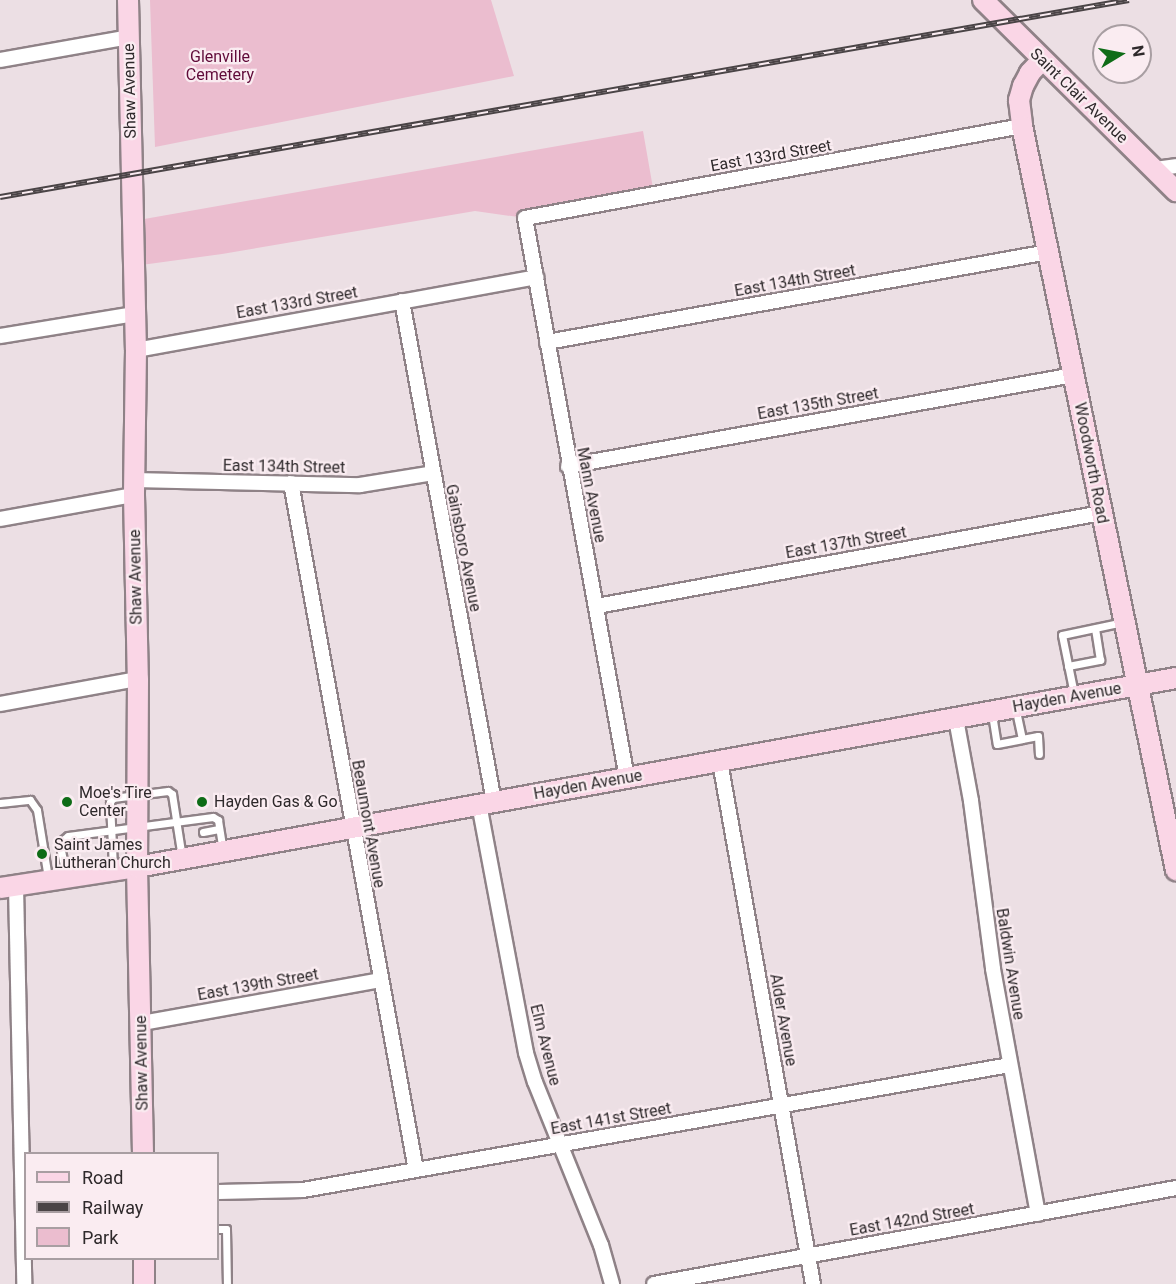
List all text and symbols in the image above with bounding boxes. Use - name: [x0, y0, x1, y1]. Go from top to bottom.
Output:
- north arrow: [1092, 24, 1152, 84]
- street label: Shaw Avenue: [120, 43, 140, 139]
- street label: Saint Clair Avenue: [1026, 44, 1132, 148]
- text: N: [1128, 44, 1149, 58]
- park label: Glenville Cemetery: [186, 47, 254, 85]
- street label: East 133rd Street: [709, 136, 833, 176]
- street label: East 134th Street: [733, 261, 857, 301]
- street label: East 133rd Street: [235, 283, 359, 323]
- street label: East 135th Street: [756, 384, 880, 424]
- street label: Woodworth Road: [1070, 401, 1112, 525]
- street label: Mann Avenue: [572, 446, 610, 544]
- street label: East 134th Street: [223, 456, 345, 478]
- street label: Gainsboro Avenue: [441, 483, 485, 613]
- street label: East 137th Street: [784, 523, 908, 563]
- street label: Shaw Avenue: [126, 529, 146, 625]
- street label: Hayden Avenue: [1011, 679, 1123, 717]
- street label: Beaumont Avenue: [347, 759, 389, 889]
- street label: Hayden Avenue: [532, 766, 644, 804]
- place label: Moe's Tire Center: [79, 783, 152, 821]
- place label: Hayden Gas & Go: [214, 792, 338, 812]
- marker: Moe's Tire Center: [60, 795, 74, 809]
- marker: Hayden Gas & Go: [195, 795, 209, 809]
- place label: Saint James Lutheran Church: [54, 835, 171, 873]
- marker: Saint James Lutheran Church: [35, 847, 49, 861]
- street label: Baldwin Avenue: [992, 907, 1028, 1021]
- street label: East 139th Street: [196, 965, 320, 1005]
- street label: Alder Avenue: [765, 972, 801, 1068]
- street label: Elm Avenue: [526, 1002, 564, 1088]
- street label: Shaw Avenue: [132, 1015, 152, 1111]
- street label: East 141st Street: [549, 1099, 673, 1139]
- legend: [24, 1152, 219, 1260]
- text: Road: [82, 1167, 123, 1188]
- text: Railway: [82, 1197, 143, 1218]
- street label: East 142nd Street: [848, 1200, 976, 1240]
- text: Park: [82, 1227, 118, 1248]

